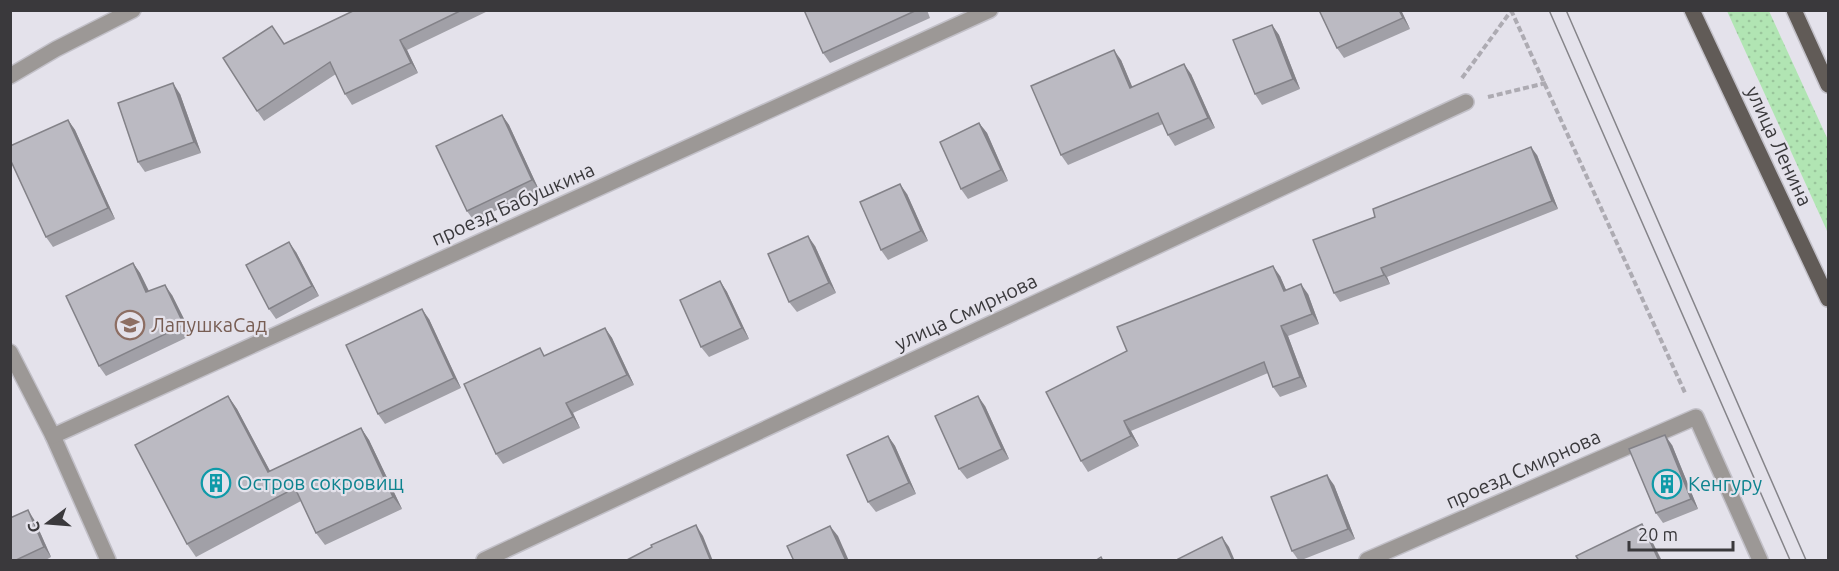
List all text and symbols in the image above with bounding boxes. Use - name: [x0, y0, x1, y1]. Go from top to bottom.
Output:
- street label: улица Ленина: [1742, 82, 1817, 209]
- street label: проезд Бабушкина: [428, 157, 598, 250]
- street label: улица Смирнова: [891, 269, 1041, 355]
- school or university icon: ЛапушкаСад: [114, 309, 146, 341]
- place label: ЛапушкаСад: [151, 313, 268, 336]
- street label: проезд Смирнова: [1442, 424, 1604, 513]
- building icon: Остров сокровищ: [200, 467, 232, 499]
- building icon: Кенгуру: [1651, 468, 1683, 500]
- place label: Остров сокровищ: [237, 471, 404, 494]
- place label: Кенгуру: [1688, 472, 1763, 495]
- north arrow: [18, 493, 78, 553]
- scale bar: [1629, 514, 1732, 552]
- text: С: [24, 520, 44, 535]
- text: 20 m: [1638, 524, 1678, 544]

